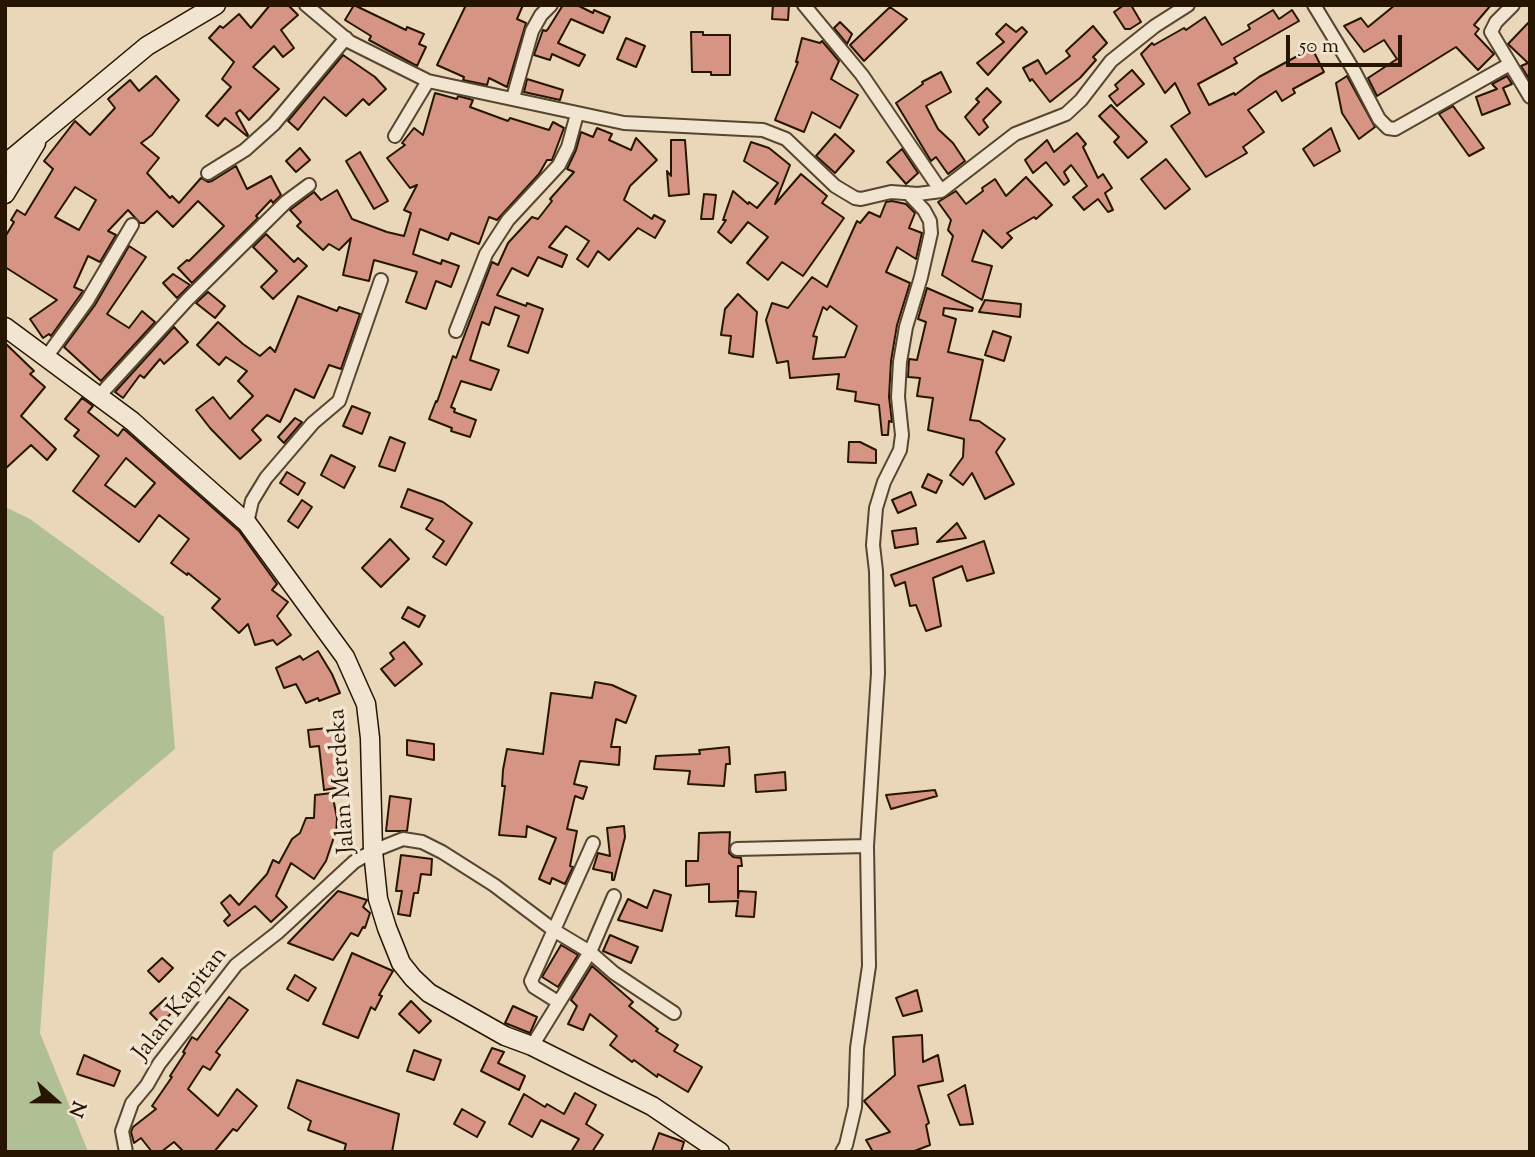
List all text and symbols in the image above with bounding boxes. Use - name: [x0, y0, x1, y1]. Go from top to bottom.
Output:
- scale bar: [1290, 21, 1406, 65]
- text: 50 m: [1299, 32, 1339, 62]
- street label: Jalan Merdeka: [325, 707, 363, 855]
- street label: Jalan Kapitan: [129, 942, 235, 1068]
- north arrow: [21, 1066, 91, 1136]
- text: N: [61, 1097, 91, 1121]

